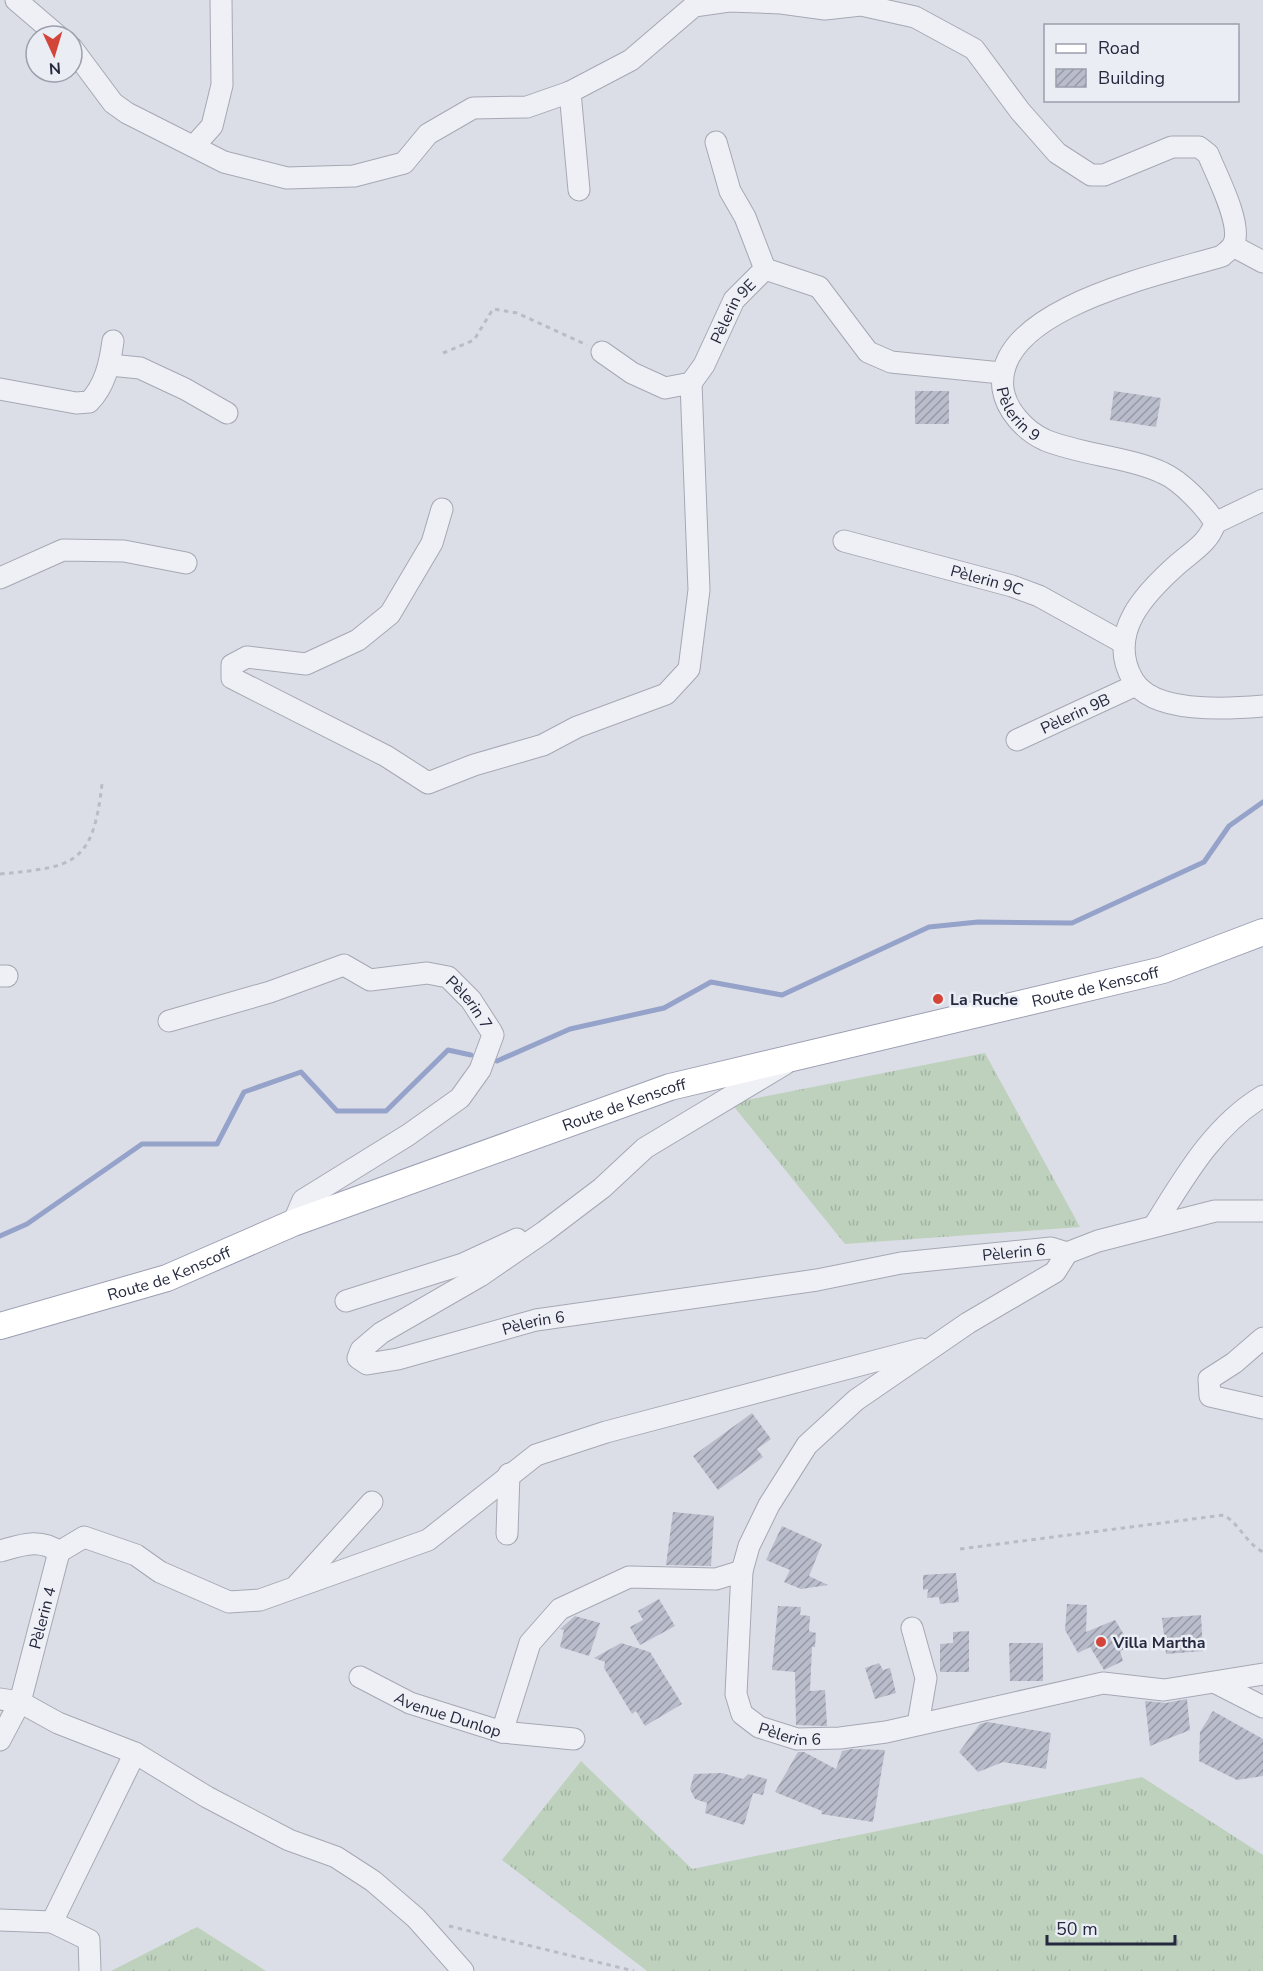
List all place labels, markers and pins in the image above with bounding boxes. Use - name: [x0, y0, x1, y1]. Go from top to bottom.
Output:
- place label: La Ruche: [950, 989, 1018, 1011]
- marker: La Ruche: [931, 992, 945, 1006]
- place label: Villa Martha: [1112, 1632, 1205, 1654]
- marker: Villa Martha: [1094, 1635, 1108, 1649]

